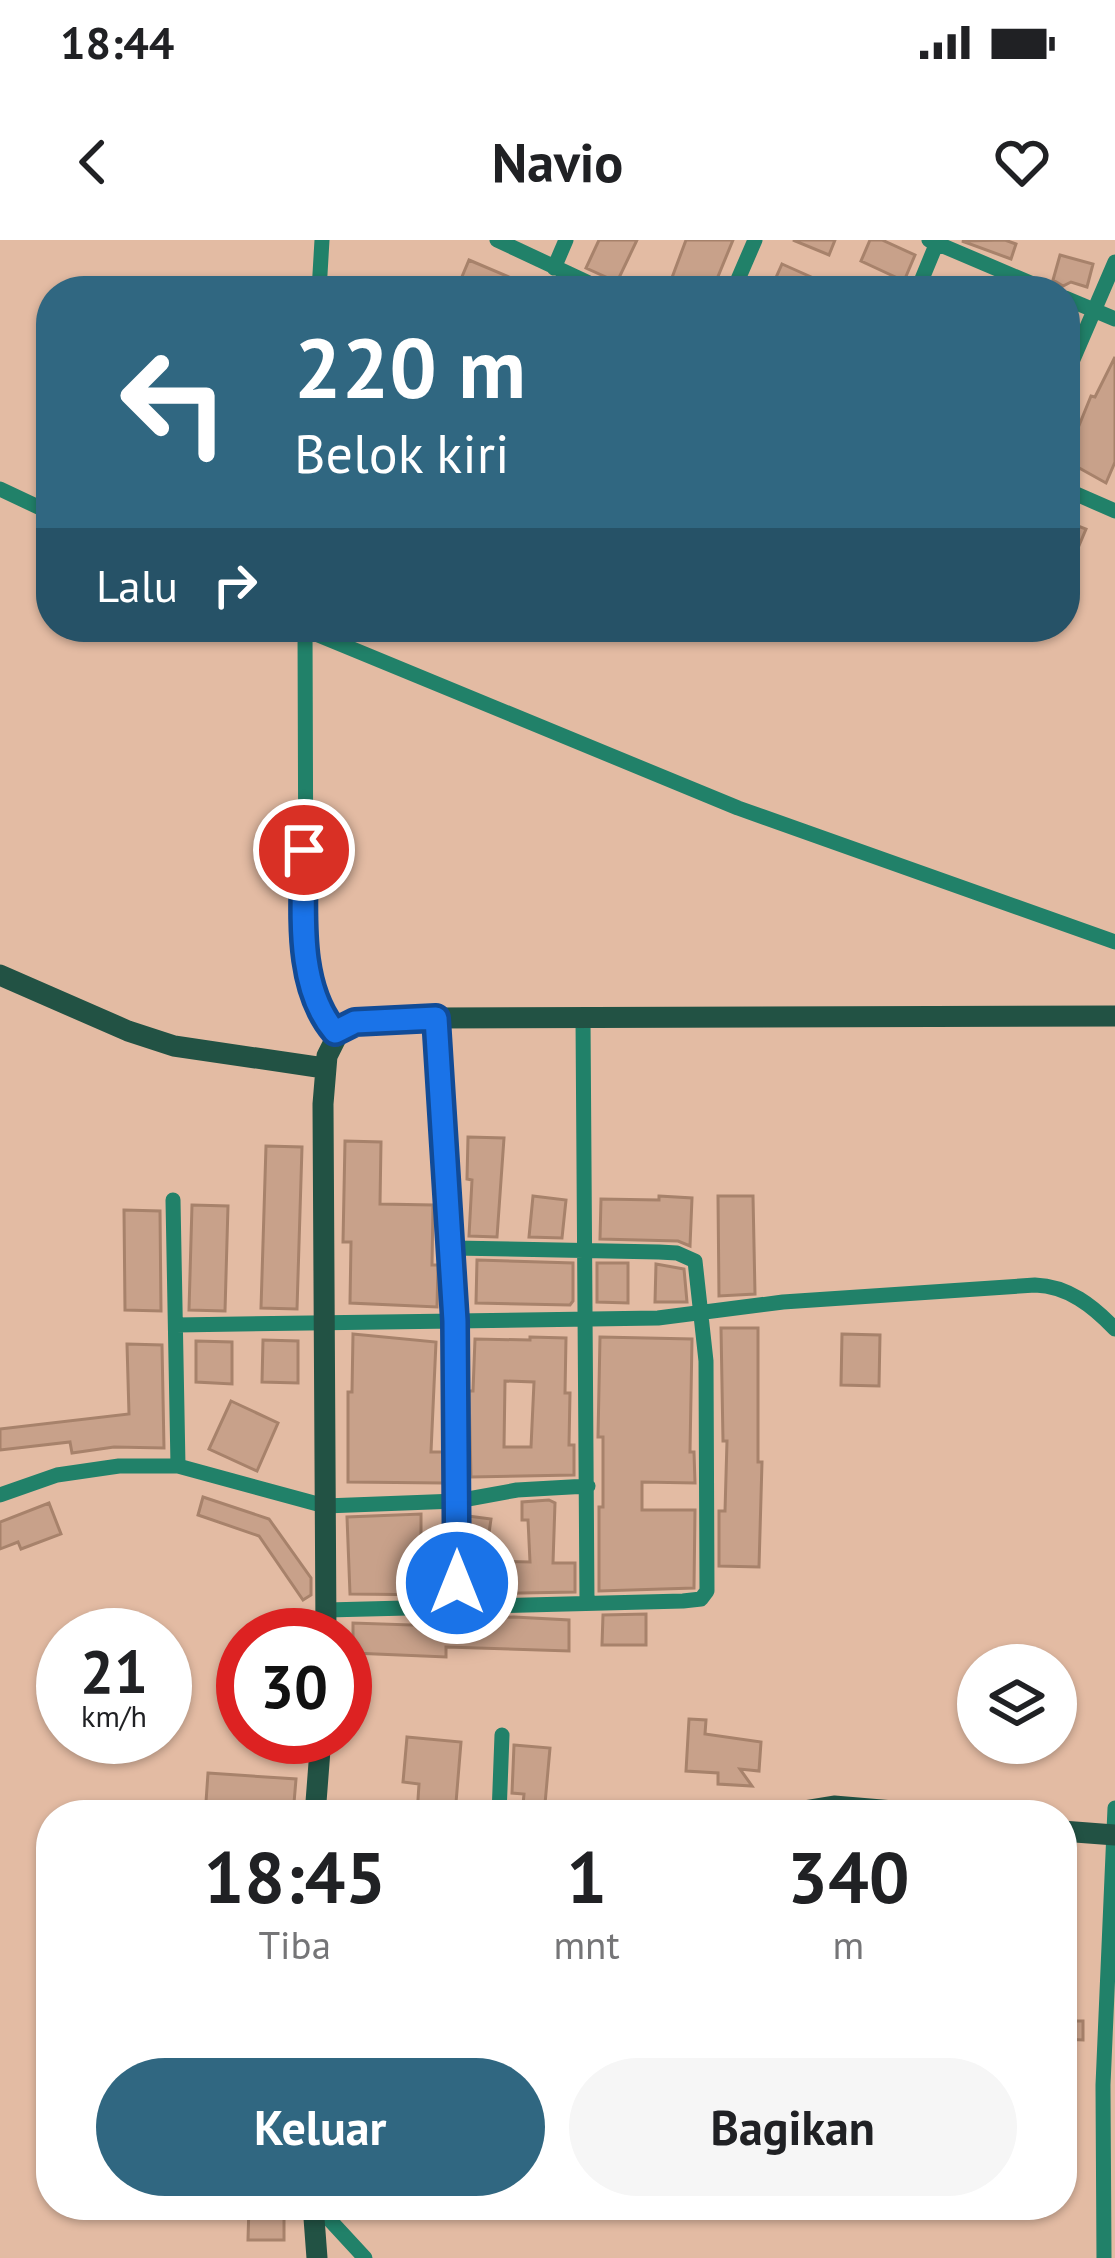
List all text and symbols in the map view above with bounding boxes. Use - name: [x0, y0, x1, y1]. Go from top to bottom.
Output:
- text: 18:44: [60, 13, 174, 71]
- text: Navio: [492, 127, 623, 197]
- icon: back: [60, 129, 126, 195]
- icon: heart: [989, 129, 1055, 195]
- text: 220 m: [294, 312, 526, 421]
- icon: left: [96, 324, 252, 480]
- text: Belok kiri: [294, 418, 510, 488]
- icon: right: [202, 552, 268, 618]
- text: Lalu: [96, 556, 178, 614]
- pin: [253, 799, 355, 901]
- icon: arrive: [271, 817, 337, 883]
- position arrow: [394, 1520, 520, 1646]
- speed limit sign: 30: [216, 1608, 372, 1764]
- text: 21: [80, 1632, 148, 1710]
- map controls: [957, 1644, 1077, 1764]
- button: layers: [957, 1644, 1077, 1764]
- text: km/h: [81, 1696, 147, 1735]
- text: 18:45: [203, 1830, 386, 1923]
- text: 1: [566, 1830, 607, 1923]
- text: 340: [787, 1830, 910, 1923]
- text: Tiba: [258, 1919, 331, 1970]
- text: mnt: [553, 1919, 620, 1970]
- text: m: [832, 1919, 864, 1970]
- button: Keluar: [96, 2058, 545, 2196]
- button: Bagikan: [569, 2058, 1017, 2196]

